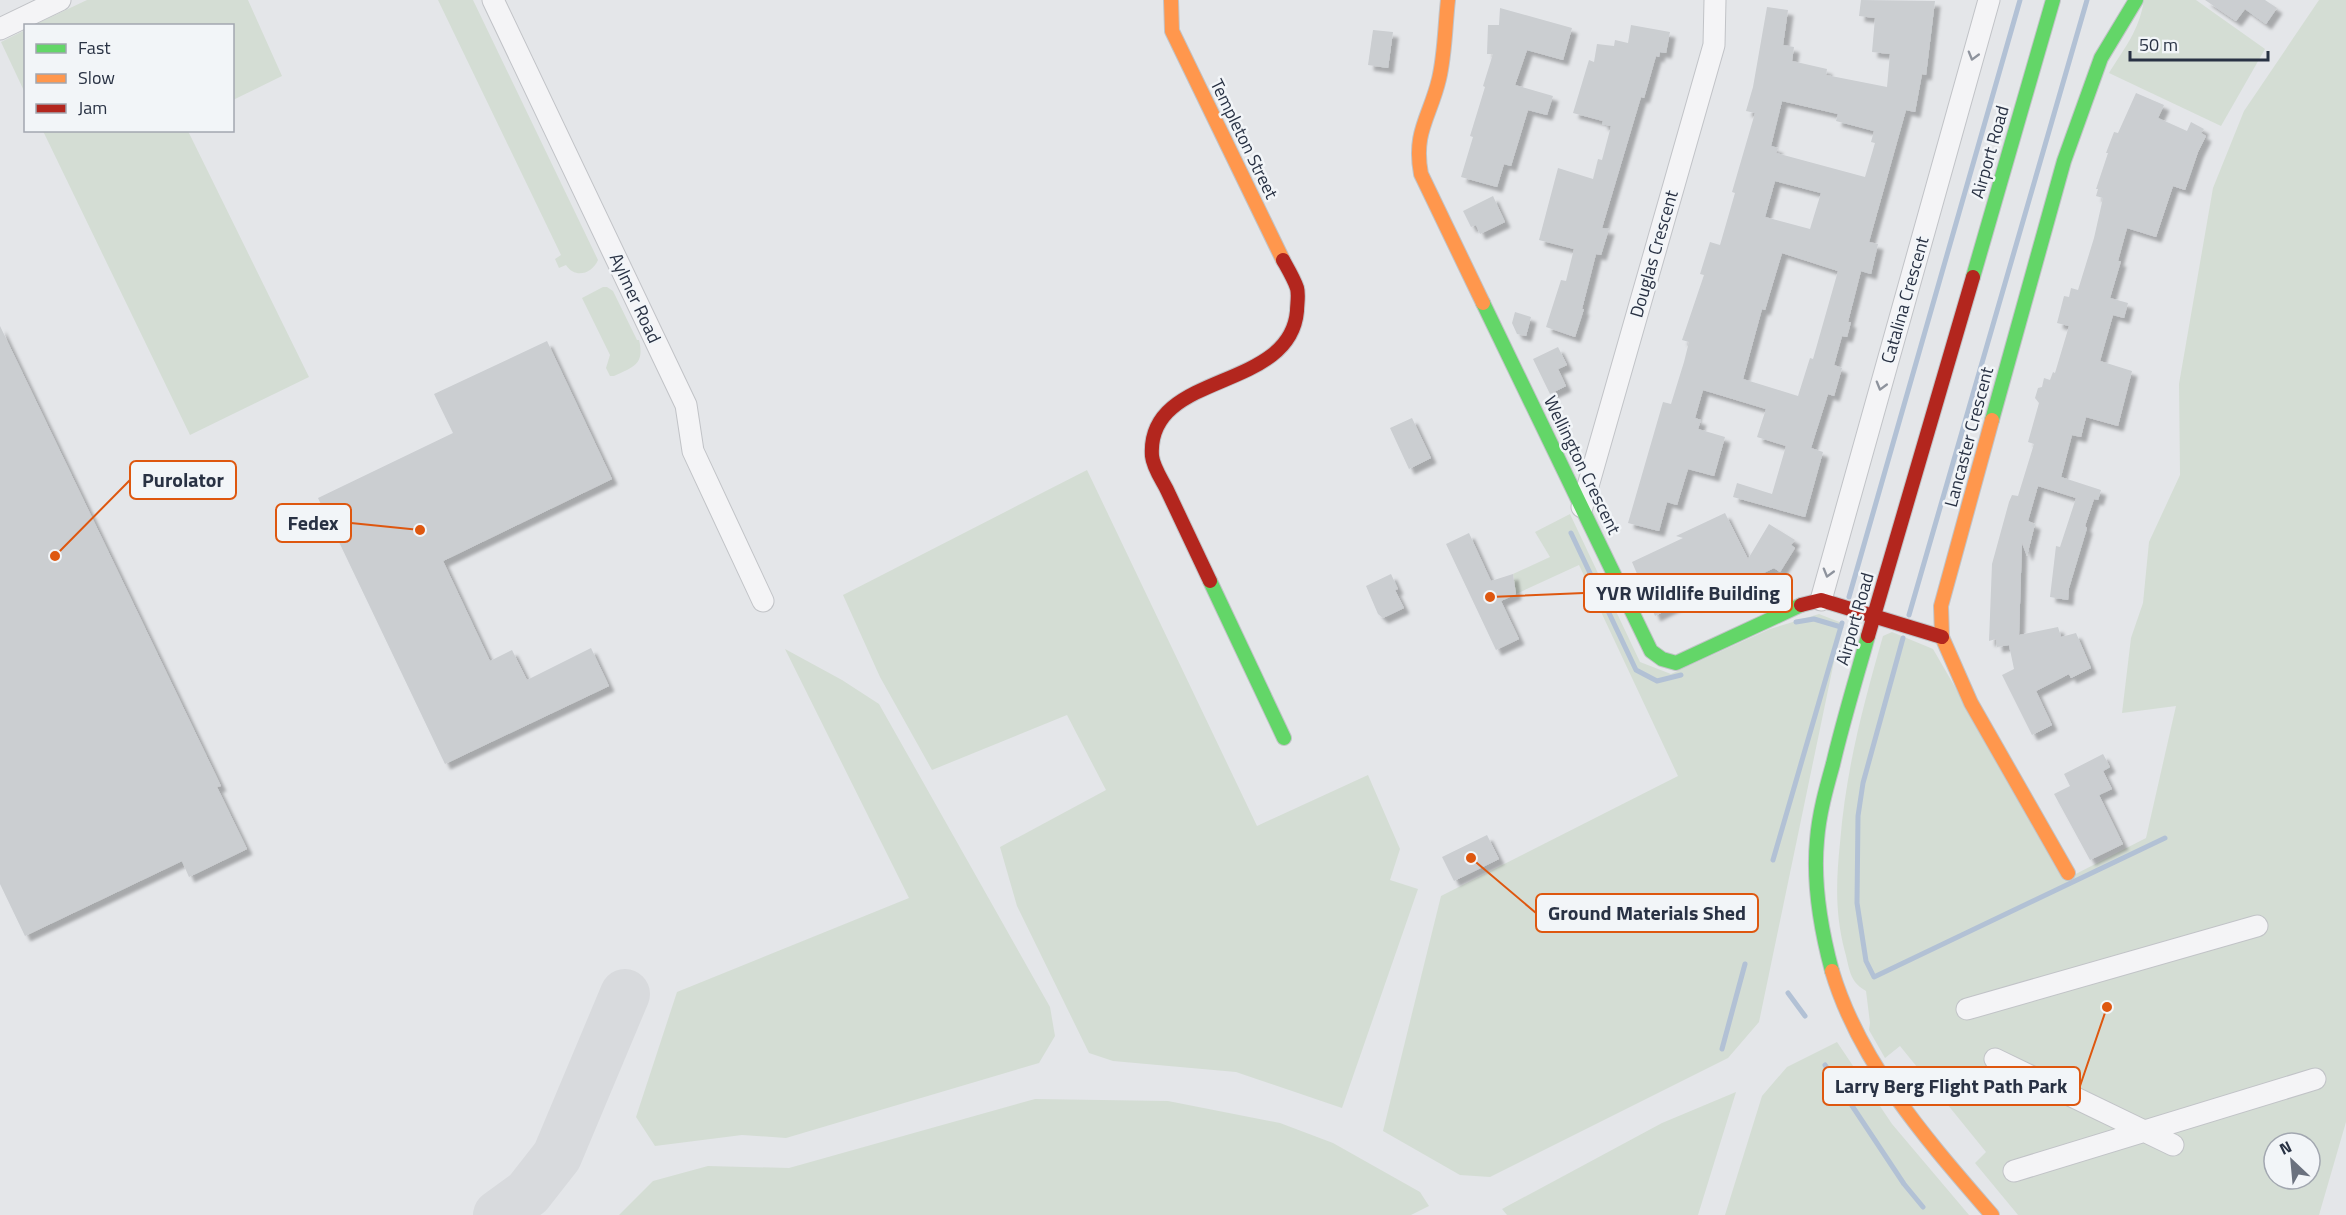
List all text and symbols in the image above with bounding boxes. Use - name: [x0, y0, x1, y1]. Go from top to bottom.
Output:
- legend: [24, 24, 234, 132]
- scale bar: [2130, 24, 2268, 62]
- text: 50 m: [2139, 31, 2178, 58]
- text: Fast: [78, 34, 111, 61]
- one-way arrow: [1968, 51, 1981, 61]
- text: Slow: [78, 64, 115, 91]
- street label: Templeton Street: [1204, 74, 1285, 204]
- text: Jam: [78, 94, 107, 121]
- street label: Airport Road: [1963, 102, 2016, 201]
- street label: Douglas Crescent: [1622, 186, 1685, 321]
- street label: Catalina Crescent: [1874, 233, 1936, 366]
- street label: Aylmer Road: [603, 248, 668, 347]
- street label: Lancaster Crescent: [1937, 363, 2000, 510]
- one-way arrow: [1876, 380, 1888, 390]
- street label: Wellington Crescent: [1537, 391, 1628, 539]
- callout: Purolator: [130, 461, 236, 499]
- text: Purolator: [142, 464, 225, 495]
- callout: Fedex: [276, 504, 351, 542]
- text: Fedex: [287, 507, 339, 538]
- one-way arrow: [1823, 567, 1835, 578]
- street label: Airport Road: [1828, 569, 1881, 668]
- callout: YVR Wildlife Building: [1584, 574, 1792, 612]
- text: YVR Wildlife Building: [1596, 577, 1780, 608]
- callout: Ground Materials Shed: [1536, 894, 1758, 932]
- text: Ground Materials Shed: [1548, 897, 1746, 928]
- callout: Larry Berg Flight Path Park: [1823, 1067, 2080, 1105]
- text: Larry Berg Flight Path Park: [1835, 1070, 2068, 1101]
- north arrow: [2262, 1131, 2322, 1191]
- text: N: [2275, 1134, 2296, 1161]

